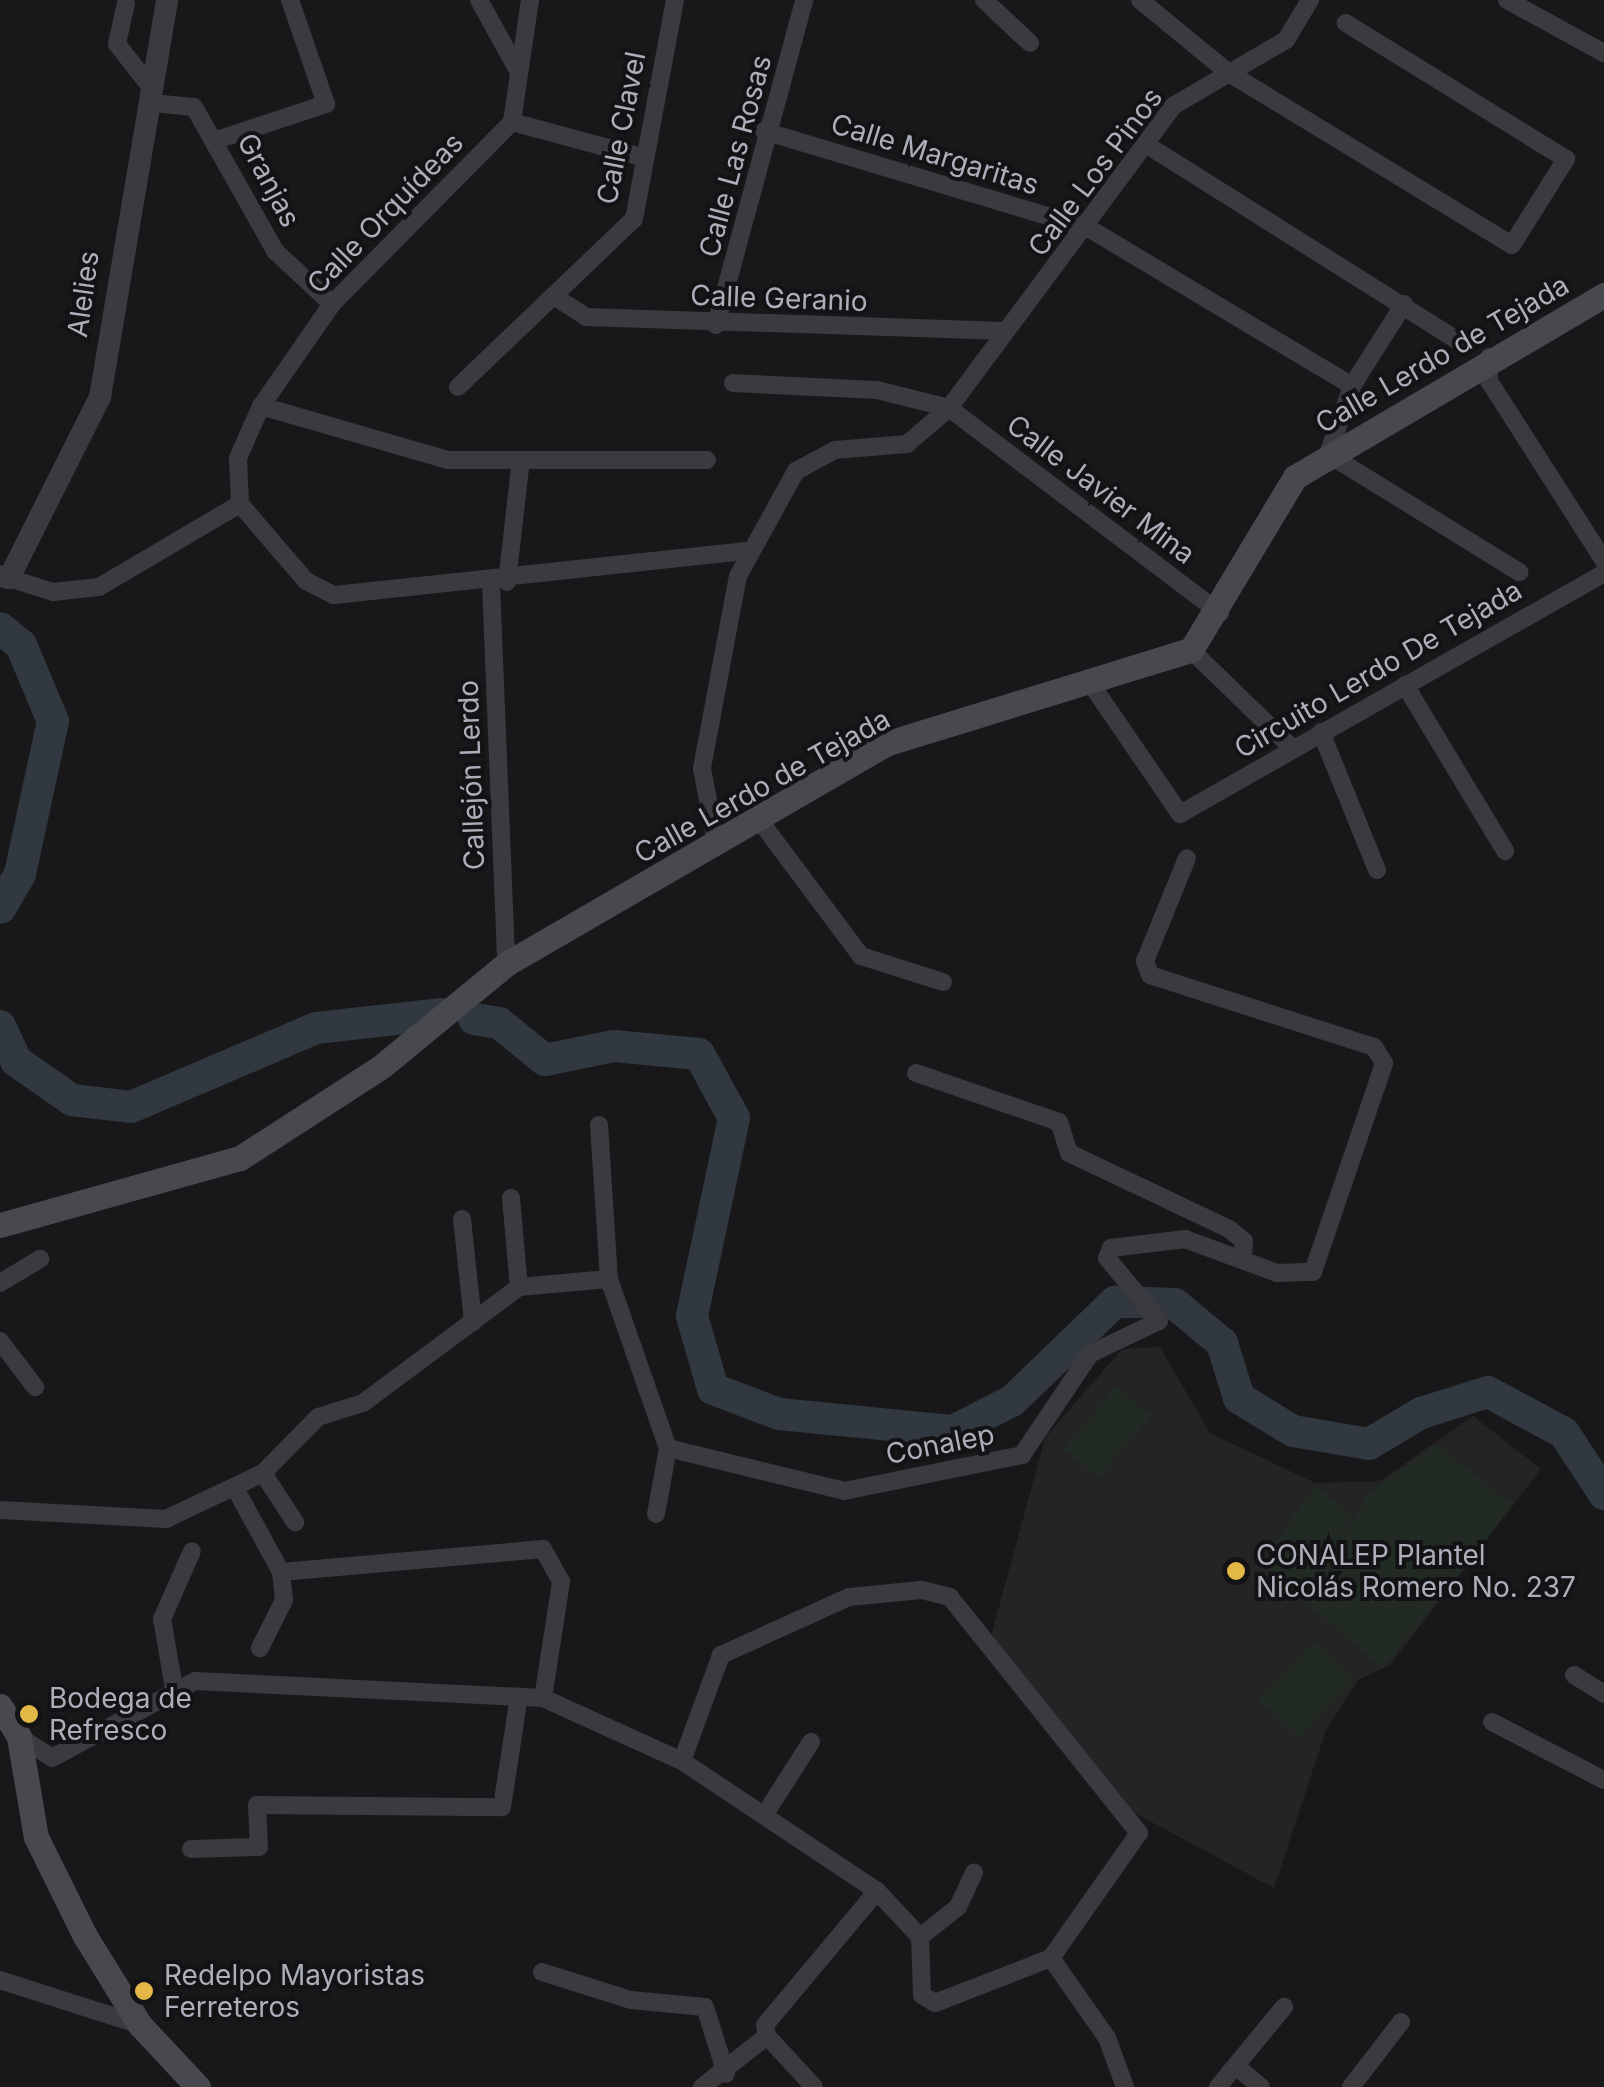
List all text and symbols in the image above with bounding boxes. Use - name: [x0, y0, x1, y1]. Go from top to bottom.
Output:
- street label: Calle Clavel: [590, 49, 652, 207]
- street label: Calle Las Rosas: [692, 51, 778, 261]
- street label: Calle Los Pinos: [1021, 81, 1169, 263]
- street label: Calle Margaritas: [827, 106, 1043, 202]
- street label: Calle Orquídeas: [300, 126, 470, 300]
- street label: Granjas: [230, 128, 308, 232]
- street label: Alelies: [60, 249, 106, 339]
- street label: Calle Lerdo de Tejada: [1309, 268, 1575, 440]
- street label: Calle Geranio: [690, 278, 868, 318]
- street label: Calle Javier Mina: [1000, 407, 1202, 571]
- street label: Circuito Lerdo De Tejada: [1228, 573, 1528, 765]
- street label: Callejón Lerdo: [451, 679, 491, 871]
- street label: Calle Lerdo de Tejada: [628, 702, 896, 870]
- street label: Conalep: [883, 1417, 997, 1471]
- place label: CONALEP Plantel Nicolás Romero No. 237: [1256, 1538, 1576, 1604]
- marker: CONALEP Plantel Nicolás Romero No. 237: [1225, 1560, 1247, 1582]
- place label: Bodega de Refresco: [49, 1681, 192, 1747]
- marker: Bodega de Refresco: [18, 1703, 40, 1725]
- place label: Redelpo Mayoristas Ferreteros: [164, 1958, 425, 2024]
- marker: Redelpo Mayoristas Ferreteros: [133, 1980, 155, 2002]

